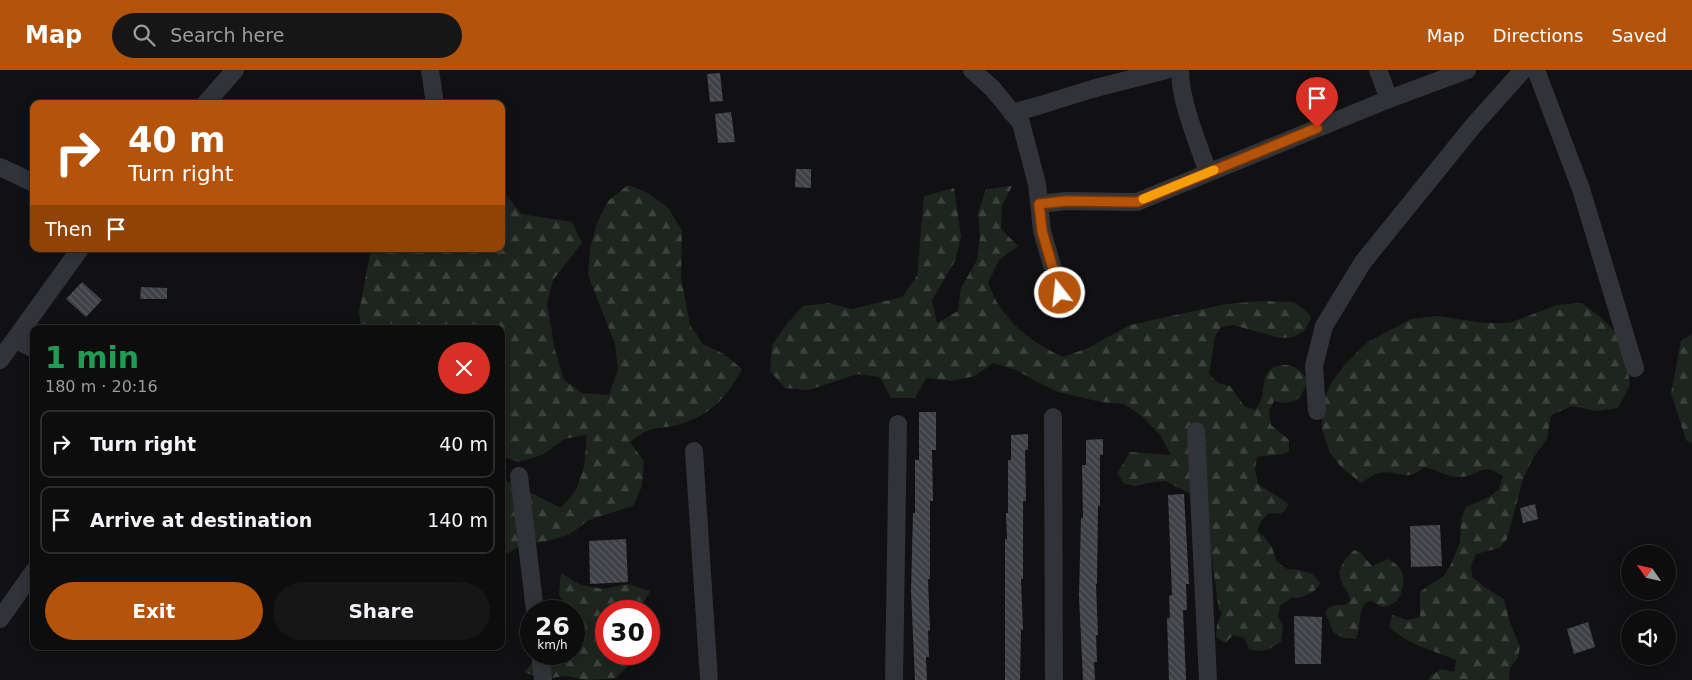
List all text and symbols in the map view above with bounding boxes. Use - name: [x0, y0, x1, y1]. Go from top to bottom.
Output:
- search box: [112, 13, 462, 58]
- text: Map: [25, 21, 82, 49]
- icon: search: [130, 21, 158, 49]
- text: Search here: [170, 24, 284, 46]
- text: Map: [1427, 25, 1465, 46]
- text: Directions: [1493, 25, 1583, 46]
- text: Saved: [1611, 25, 1667, 46]
- pin: [1296, 77, 1338, 128]
- icon: arrive: [1303, 84, 1331, 112]
- icon: right: [45, 120, 110, 185]
- text: 40 m: [128, 120, 225, 160]
- text: Turn right: [128, 161, 233, 186]
- icon: arrive: [102, 215, 130, 243]
- text: Then: [45, 218, 92, 240]
- position arrow: [1033, 266, 1085, 318]
- text: 1 min: [45, 340, 139, 375]
- button: close: [438, 342, 490, 394]
- text: 180 m · 20:16: [45, 377, 158, 396]
- icon: right: [47, 430, 75, 458]
- text: Turn right: [90, 433, 196, 455]
- text: 40 m: [439, 433, 488, 455]
- icon: arrive: [47, 506, 75, 534]
- text: Arrive at destination: [90, 509, 312, 531]
- text: 140 m: [427, 509, 488, 531]
- north arrow: [1621, 545, 1676, 600]
- map controls: [1621, 545, 1676, 665]
- button: Exit: [45, 582, 263, 640]
- button: Share: [273, 582, 490, 640]
- speed limit sign: 30: [595, 600, 660, 665]
- button: sound: [1621, 610, 1676, 665]
- text: 26: [535, 612, 570, 641]
- text: km/h: [537, 638, 568, 652]

